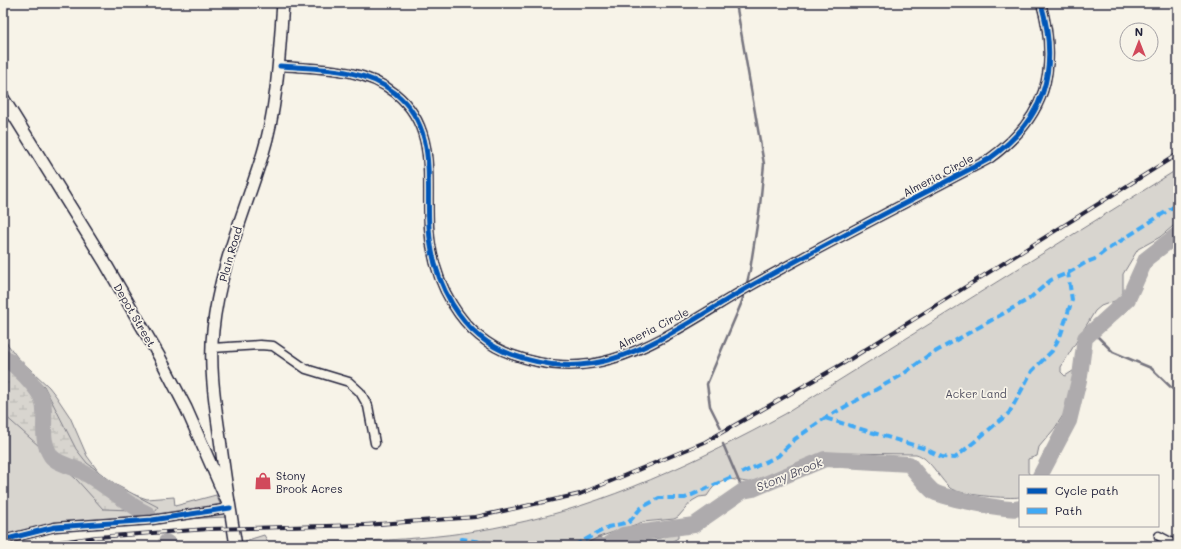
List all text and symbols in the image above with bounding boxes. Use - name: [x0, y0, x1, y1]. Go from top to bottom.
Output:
- north arrow: [1119, 22, 1159, 62]
- text: N: [1135, 24, 1143, 39]
- street label: Almeria Circle: [900, 150, 976, 200]
- street label: Plain Road: [215, 225, 245, 283]
- street label: Depot Street: [111, 280, 159, 350]
- street label: Almeria Circle: [615, 304, 691, 352]
- park label: Acker Land: [945, 386, 1007, 401]
- water label: Stony Brook: [754, 453, 825, 495]
- place label: Stony Brook Acres: [276, 468, 343, 496]
- shop icon: Stony Brook Acres: [253, 471, 273, 491]
- legend: [1019, 475, 1159, 527]
- text: Cycle path: [1055, 482, 1118, 498]
- text: Path: [1055, 502, 1082, 518]

